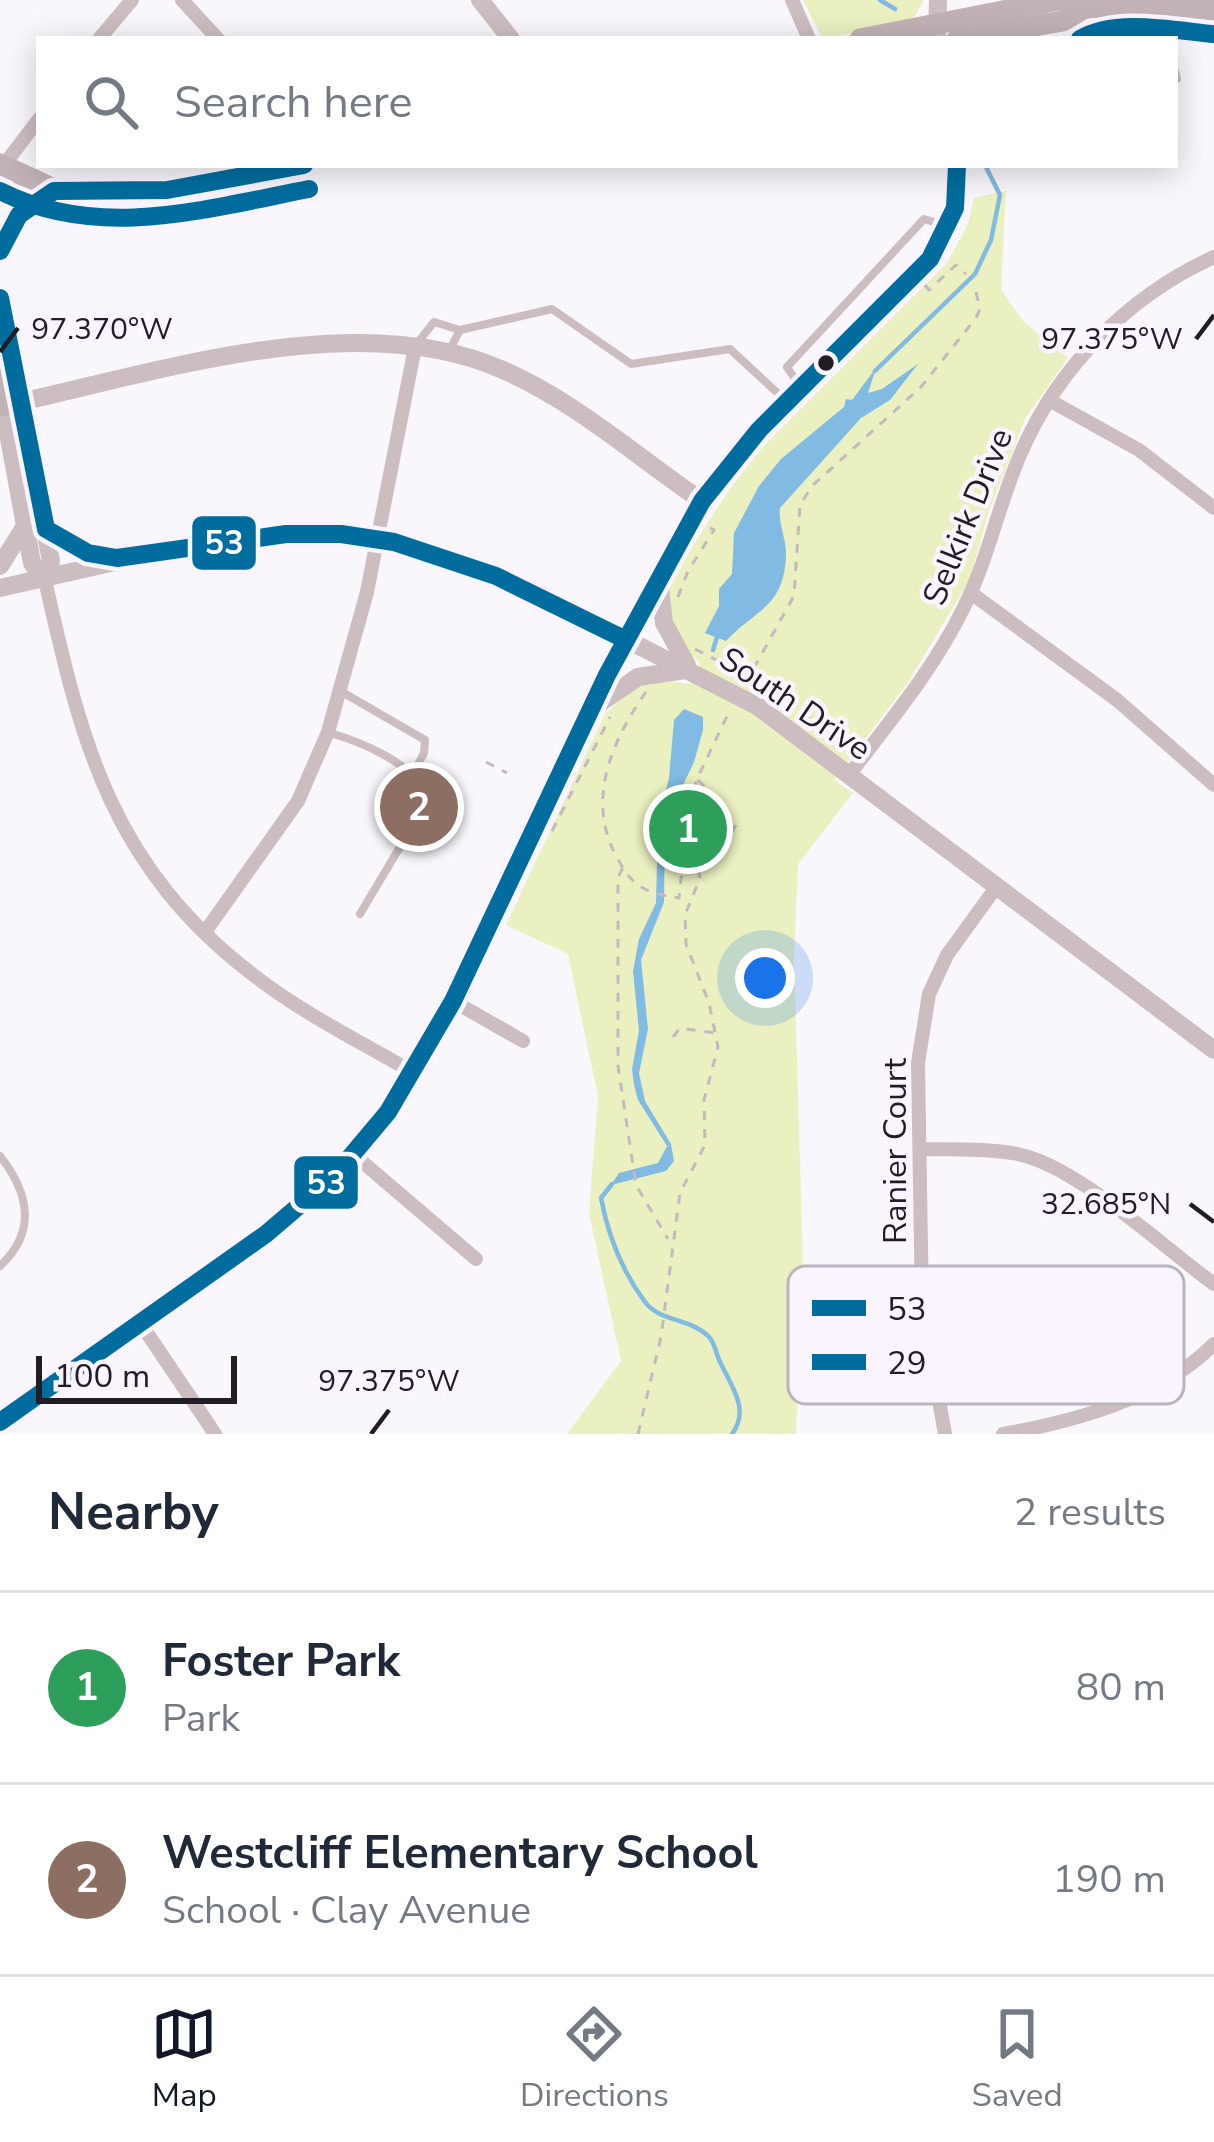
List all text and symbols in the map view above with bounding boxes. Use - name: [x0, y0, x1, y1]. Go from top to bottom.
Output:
- search box: [36, 36, 1178, 168]
- icon: search: [78, 69, 144, 135]
- text: Search here: [174, 72, 413, 133]
- text: 97.370°W: [31, 309, 173, 350]
- text: 97.375°W: [1041, 319, 1183, 360]
- unlabelled marker: [815, 352, 837, 374]
- street label: Selkirk Drive: [912, 422, 1024, 612]
- line badge: 53: [190, 514, 258, 572]
- text: 53: [204, 521, 244, 566]
- street label: South Drive: [710, 637, 880, 771]
- pin: 2: [380, 762, 458, 852]
- pin: 1: [649, 784, 727, 874]
- your location: [735, 948, 795, 1008]
- street label: Ranier Court: [873, 1058, 918, 1244]
- line badge: 53: [292, 1154, 360, 1211]
- text: 53: [306, 1161, 346, 1206]
- text: 32.685°N: [1041, 1184, 1171, 1225]
- legend: [788, 1266, 1184, 1404]
- text: 53: [887, 1287, 927, 1332]
- text: 29: [887, 1341, 927, 1386]
- scale bar: [36, 1350, 237, 1403]
- text: 100 m: [54, 1354, 150, 1399]
- text: 97.375°W: [318, 1361, 460, 1402]
- text: Nearby: [48, 1477, 219, 1547]
- text: 2 results: [1014, 1486, 1166, 1539]
- text: Foster Park: [162, 1631, 400, 1692]
- text: 1: [75, 1661, 99, 1714]
- text: 80 m: [1076, 1661, 1166, 1714]
- text: Park: [162, 1692, 240, 1745]
- text: Westcliff Elementary School: [162, 1823, 758, 1884]
- text: 2: [75, 1853, 99, 1906]
- text: 190 m: [1052, 1853, 1166, 1906]
- text: School · Clay Avenue: [162, 1884, 531, 1937]
- tab: Map: [151, 2001, 217, 2118]
- tab: Directions: [520, 2001, 669, 2118]
- tab: Saved: [971, 2001, 1063, 2118]

